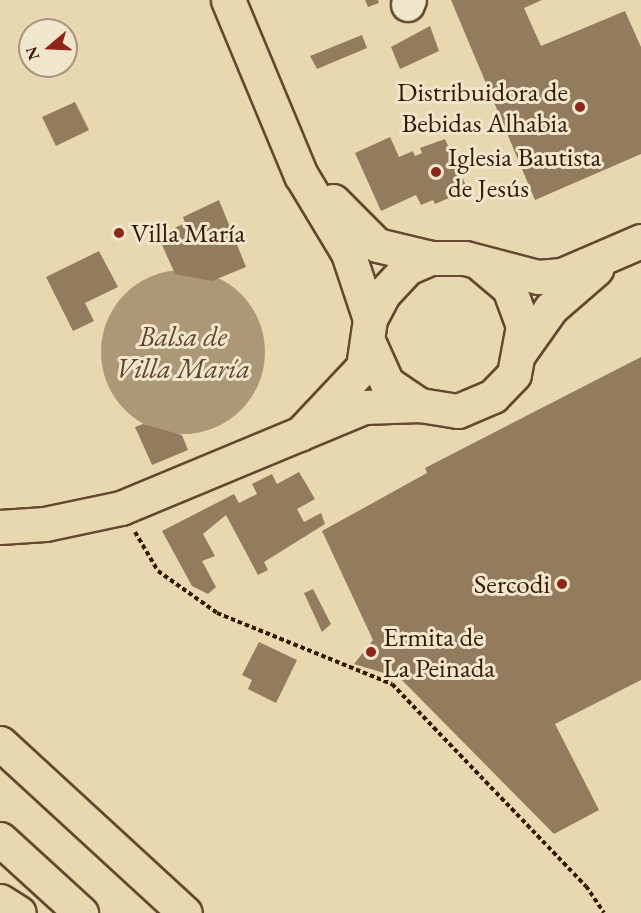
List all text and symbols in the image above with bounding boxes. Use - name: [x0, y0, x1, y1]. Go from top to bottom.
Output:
- north arrow: [18, 18, 78, 78]
- text: N: [20, 44, 44, 63]
- place label: Distribuidora de Bebidas Alhabia: [397, 75, 568, 138]
- marker: Distribuidora de Bebidas Alhabia: [573, 100, 587, 114]
- place label: Iglesia Bautista de Jesús: [448, 140, 601, 203]
- marker: Iglesia Bautista de Jesús: [429, 165, 443, 179]
- place label: Villa María: [131, 217, 245, 249]
- marker: Villa María: [112, 226, 126, 240]
- water label: Balsa de Villa María: [116, 319, 250, 385]
- place label: Sercodi: [474, 568, 550, 600]
- marker: Sercodi: [555, 577, 569, 591]
- place label: Ermita de La Peinada: [383, 620, 495, 683]
- marker: Ermita de La Peinada: [364, 645, 378, 659]

